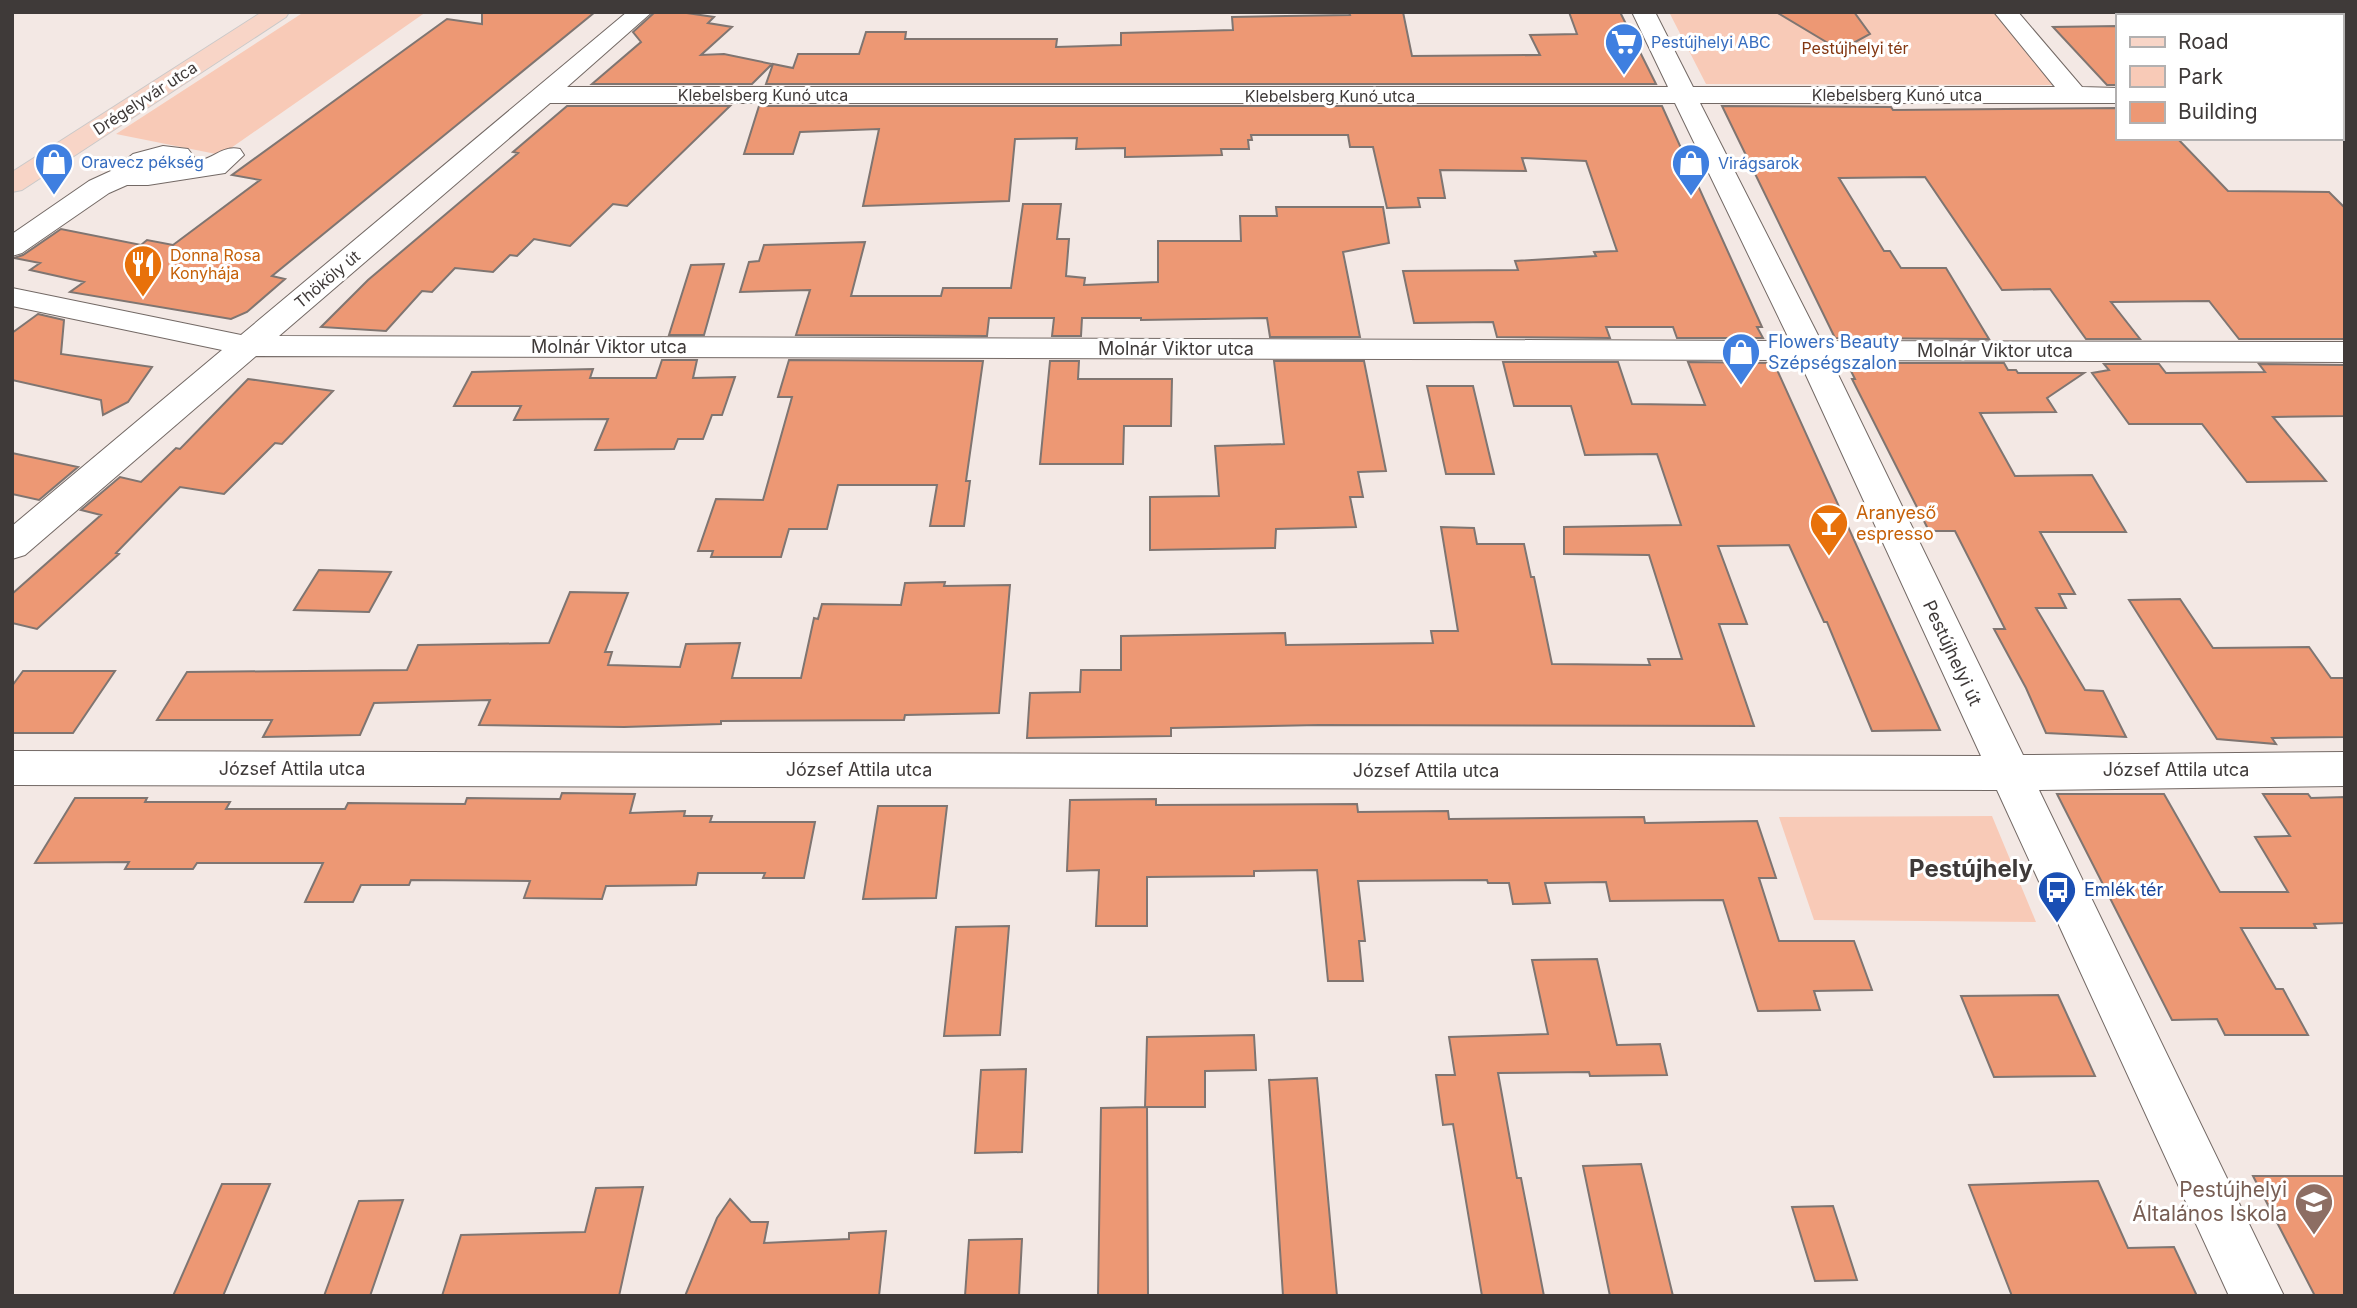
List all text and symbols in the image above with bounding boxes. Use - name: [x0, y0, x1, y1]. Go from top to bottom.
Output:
- legend: [2116, 14, 2343, 140]
- supermarket icon: Pestújhelyi ABC: [1603, 21, 1645, 76]
- text: Road: [2178, 29, 2229, 54]
- place label: Pestújhelyi ABC: [1651, 32, 1771, 52]
- park label: Pestújhelyi tér: [1801, 38, 1909, 58]
- street label: Drégelyvár utca: [89, 57, 201, 139]
- text: Park: [2178, 64, 2223, 89]
- street label: Klebelsberg Kunó utca: [678, 85, 848, 105]
- street label: Klebelsberg Kunó utca: [1812, 85, 1982, 105]
- street label: Klebelsberg Kunó utca: [1245, 86, 1415, 106]
- text: Building: [2178, 99, 2258, 124]
- shop icon: Oravecz pékség: [33, 141, 75, 196]
- shop icon: Virágsarok: [1670, 142, 1712, 197]
- place label: Oravecz pékség: [81, 152, 204, 172]
- place label: Virágsarok: [1718, 153, 1800, 173]
- restaurant icon: Donna Rosa Konyhája: [122, 243, 164, 298]
- place label: Donna Rosa Konyhája: [170, 245, 261, 283]
- street label: Thököly út: [290, 246, 364, 312]
- shop icon: Flowers Beauty Szépségszalon: [1720, 331, 1762, 386]
- place label: Flowers Beauty Szépségszalon: [1768, 331, 1899, 373]
- street label: Molnár Viktor utca: [531, 336, 687, 357]
- street label: Molnár Viktor utca: [1098, 338, 1254, 359]
- street label: Molnár Viktor utca: [1917, 340, 2073, 361]
- bar icon: Aranyeső espresso: [1808, 502, 1850, 557]
- place label: Aranyeső espresso: [1856, 502, 1936, 544]
- street label: Pestújhelyi út: [1919, 597, 1986, 709]
- street label: József Attila utca: [219, 758, 365, 779]
- street label: József Attila utca: [786, 759, 932, 780]
- street label: József Attila utca: [2103, 759, 2249, 780]
- street label: József Attila utca: [1353, 760, 1499, 781]
- district label: Pestújhely: [1909, 854, 2033, 883]
- bus stop icon: Emlék tér: [2036, 869, 2078, 924]
- place label: Emlék tér: [2084, 879, 2164, 900]
- place label: Pestújhelyi Általános Iskola: [2132, 1177, 2287, 1226]
- school or university icon: Pestújhelyi Általános Iskola: [2293, 1181, 2335, 1236]

